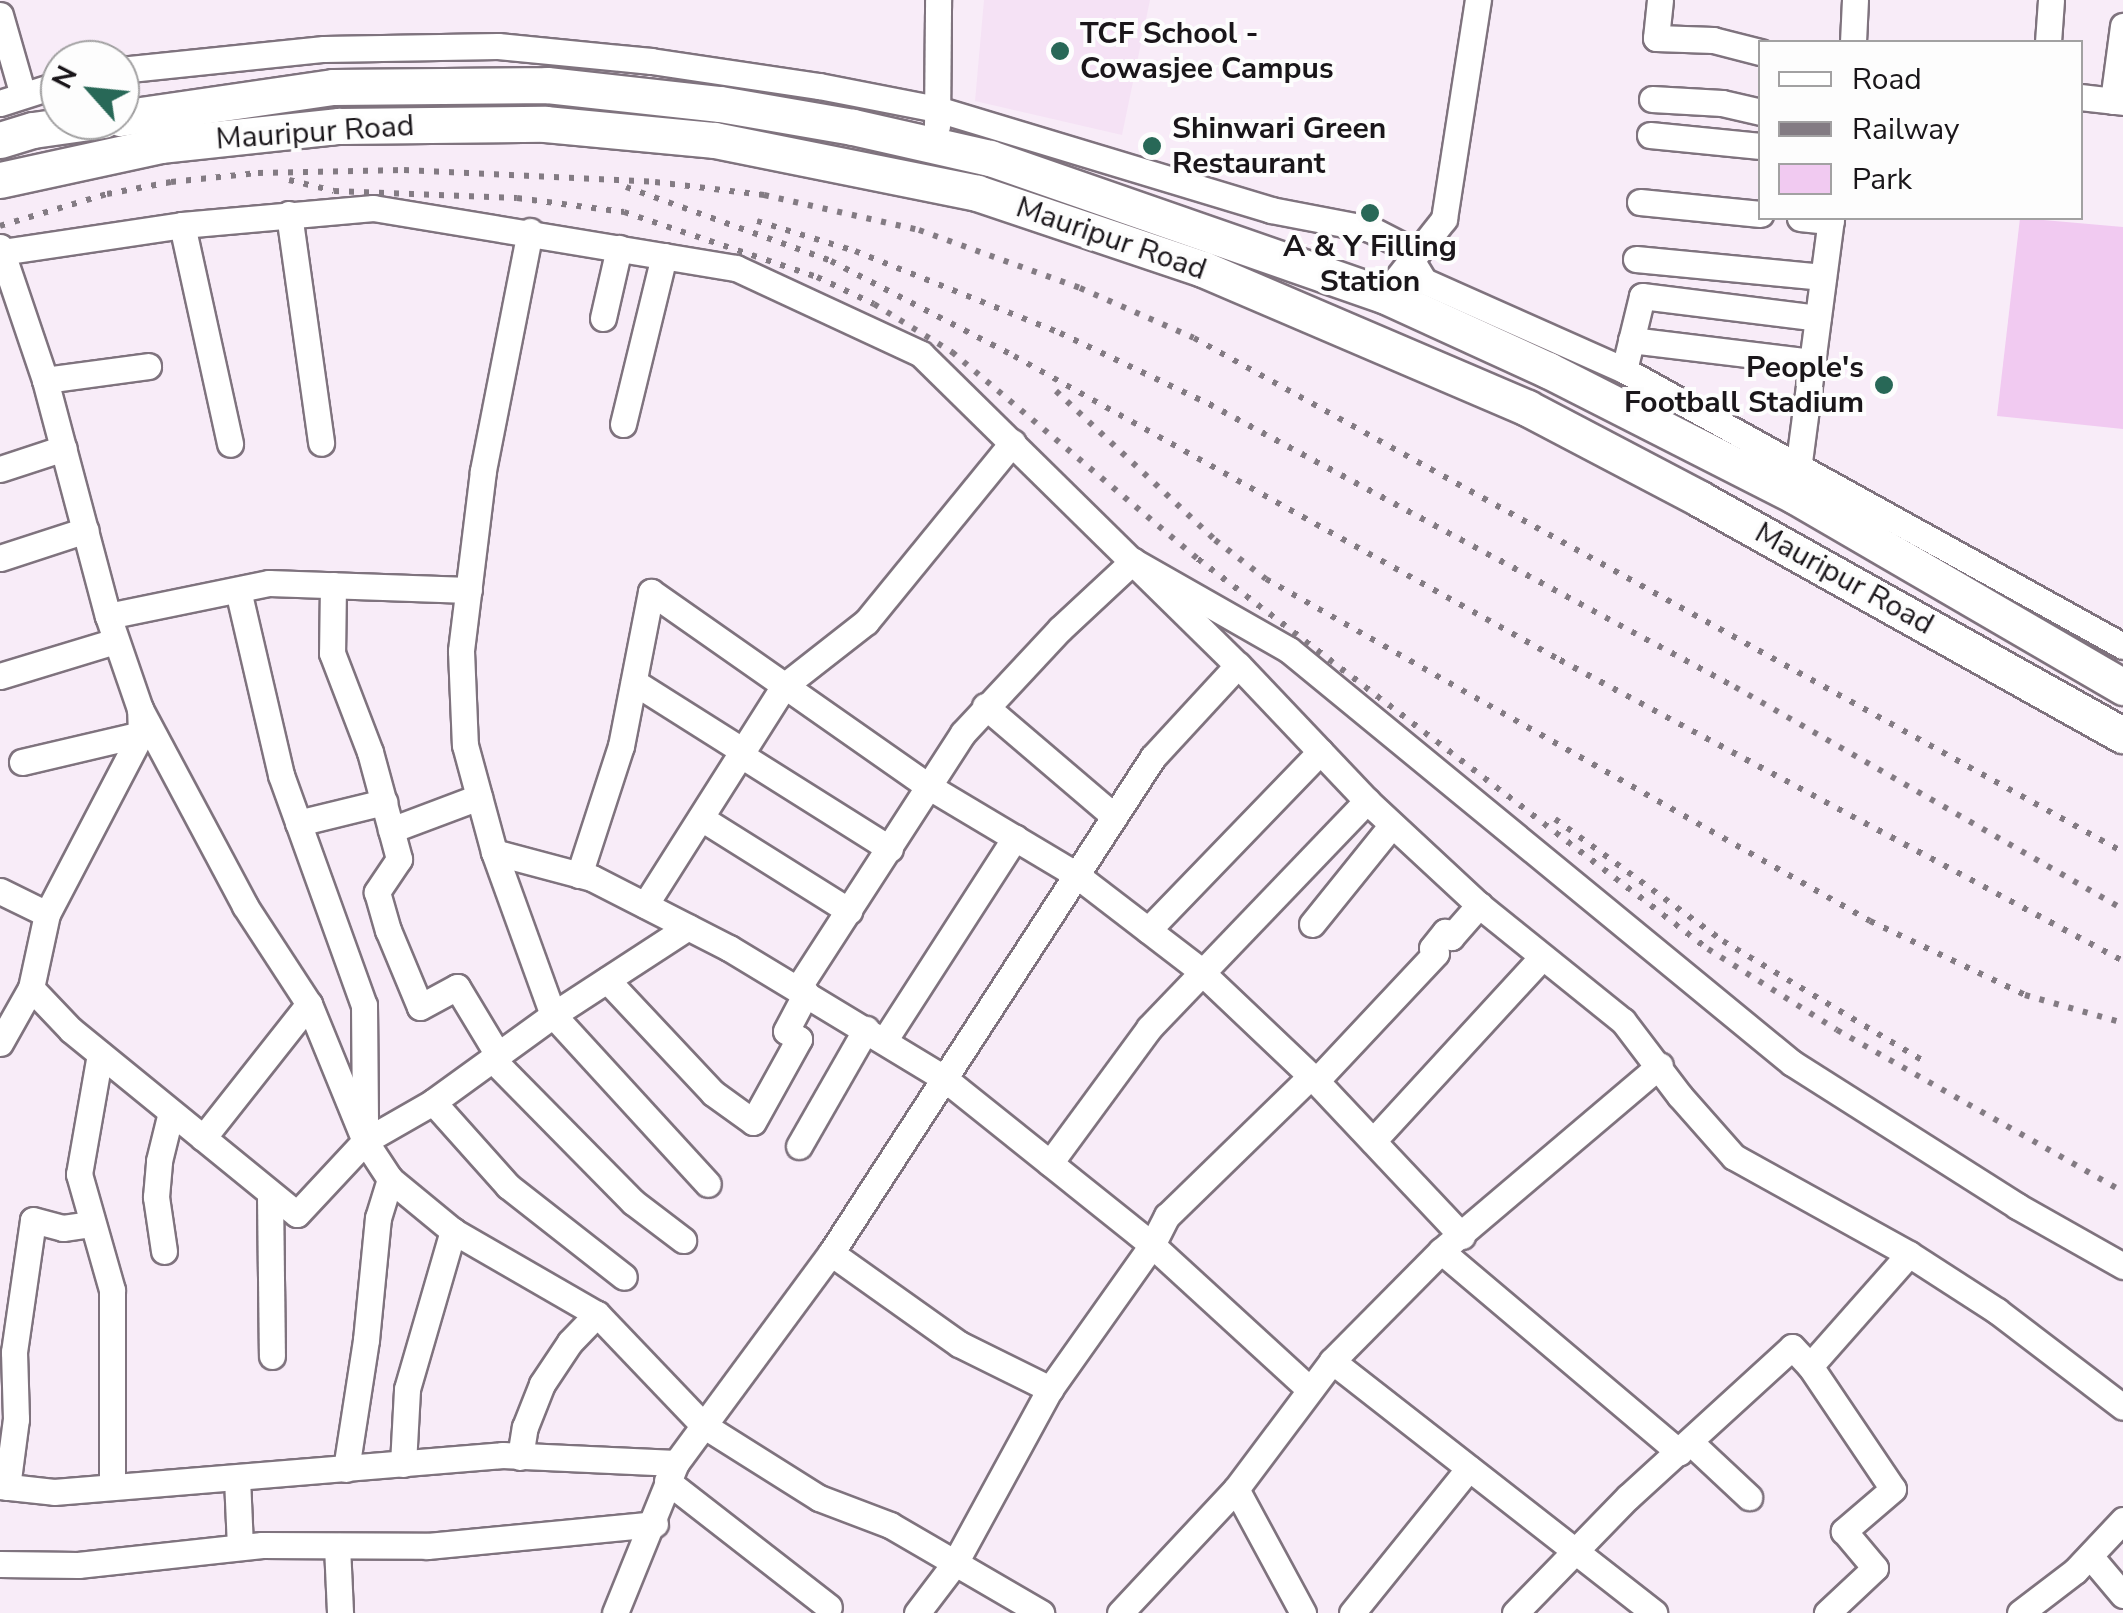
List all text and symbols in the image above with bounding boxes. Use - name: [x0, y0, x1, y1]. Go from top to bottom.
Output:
- place label: TCF School - Cowasjee Campus: [1080, 16, 1334, 86]
- north arrow: [40, 40, 140, 140]
- marker: TCF School - Cowasjee Campus: [1049, 40, 1071, 62]
- legend: [1758, 40, 2083, 220]
- text: N: [43, 59, 87, 95]
- text: Road: [1852, 59, 1922, 100]
- street label: Mauripur Road: [215, 108, 415, 158]
- text: Railway: [1852, 109, 1960, 150]
- place label: Shinwari Green Restaurant: [1172, 111, 1386, 182]
- marker: Shinwari Green Restaurant: [1141, 135, 1163, 157]
- text: Park: [1852, 159, 1912, 200]
- street label: Mauripur Road: [1011, 190, 1211, 288]
- marker: A & Y Filling Station: [1359, 202, 1381, 224]
- place label: A & Y Filling Station: [1283, 229, 1457, 300]
- place label: People's Football Stadium: [1624, 350, 1864, 420]
- marker: People's Football Stadium: [1873, 374, 1895, 396]
- street label: Mauripur Road: [1748, 515, 1940, 643]

